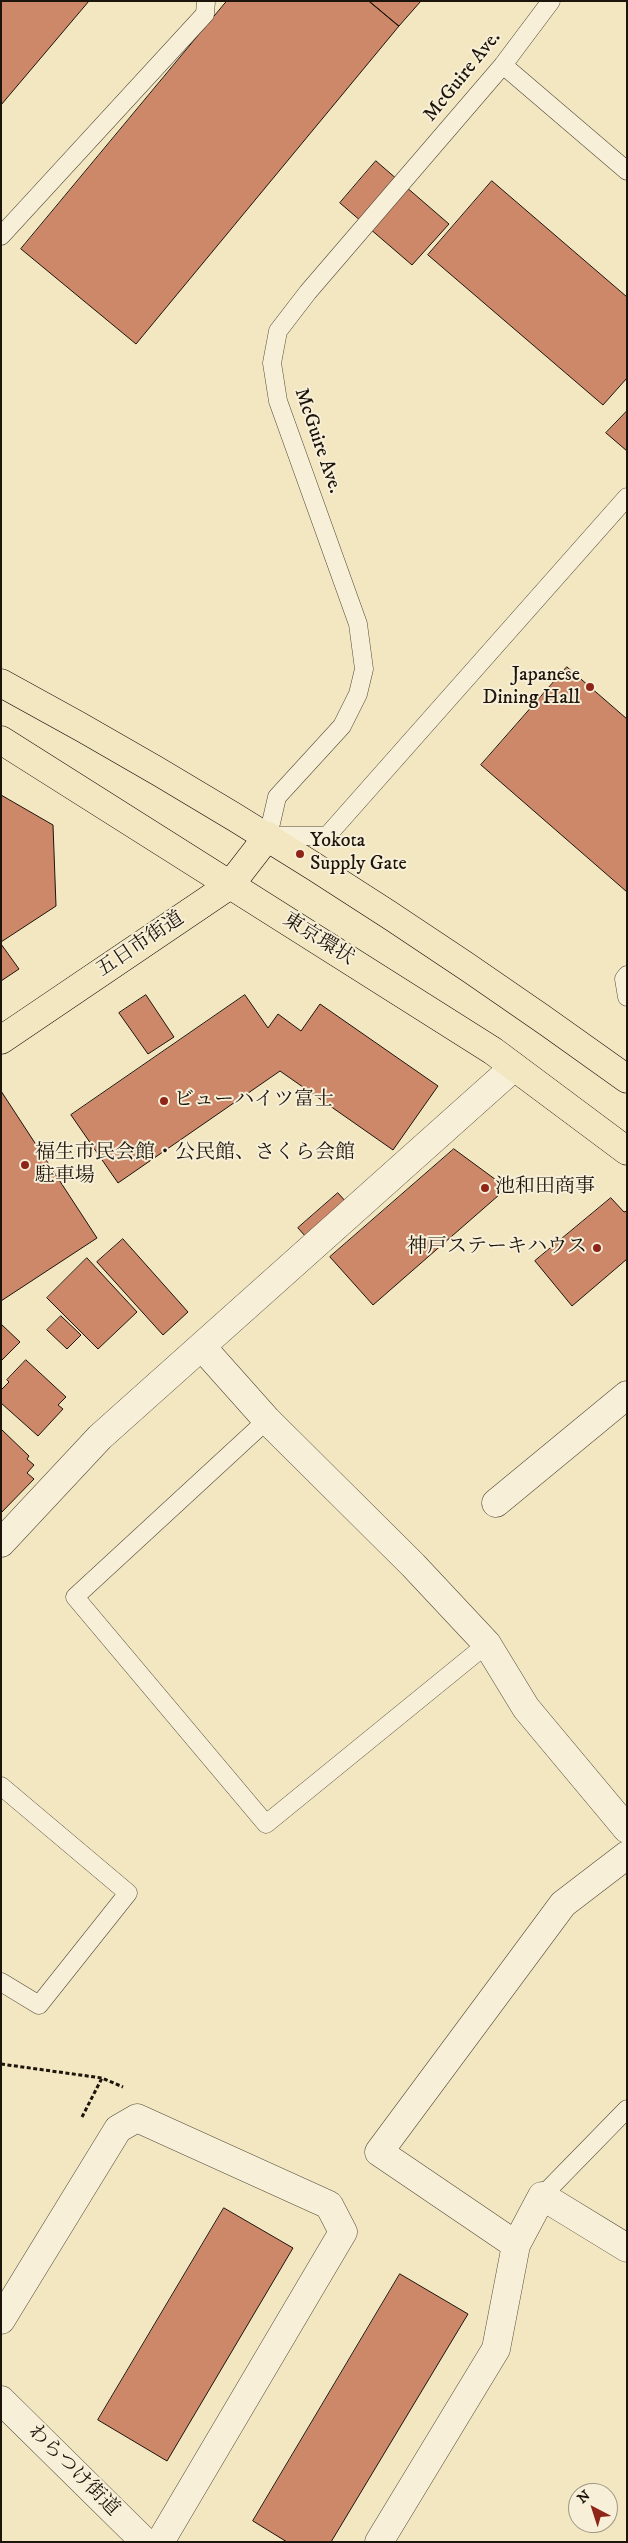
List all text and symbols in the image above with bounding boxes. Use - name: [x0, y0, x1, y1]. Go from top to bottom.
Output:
- street label: McGuire Ave.: [419, 27, 507, 127]
- street label: McGuire Ave.: [288, 385, 346, 497]
- place label: Japanese Dining Hall: [483, 664, 580, 711]
- marker: Japanese Dining Hall: [584, 681, 596, 693]
- place label: Yokota Supply Gate: [310, 830, 407, 877]
- marker: Yokota Supply Gate: [294, 848, 306, 860]
- street label: 五日市街道: [93, 907, 189, 983]
- street label: 東京環状: [278, 909, 358, 971]
- place label: ビューハイツ富士: [174, 1089, 334, 1113]
- marker: ビューハイツ富士: [158, 1095, 170, 1107]
- place label: 福生市民会館・公民館、さくら会館 駐車場: [35, 1142, 355, 1189]
- marker: 福生市民会館・公民館、さくら会館 駐車場: [19, 1159, 31, 1171]
- place label: 池和田商事: [495, 1176, 595, 1200]
- marker: 池和田商事: [479, 1182, 491, 1194]
- place label: 神戸ステーキハウス: [407, 1236, 587, 1260]
- marker: 神戸ステーキハウス: [591, 1242, 603, 1254]
- street label: わらつけ街道: [22, 2420, 124, 2522]
- north arrow: [568, 2483, 618, 2533]
- text: N: [574, 2487, 594, 2508]

